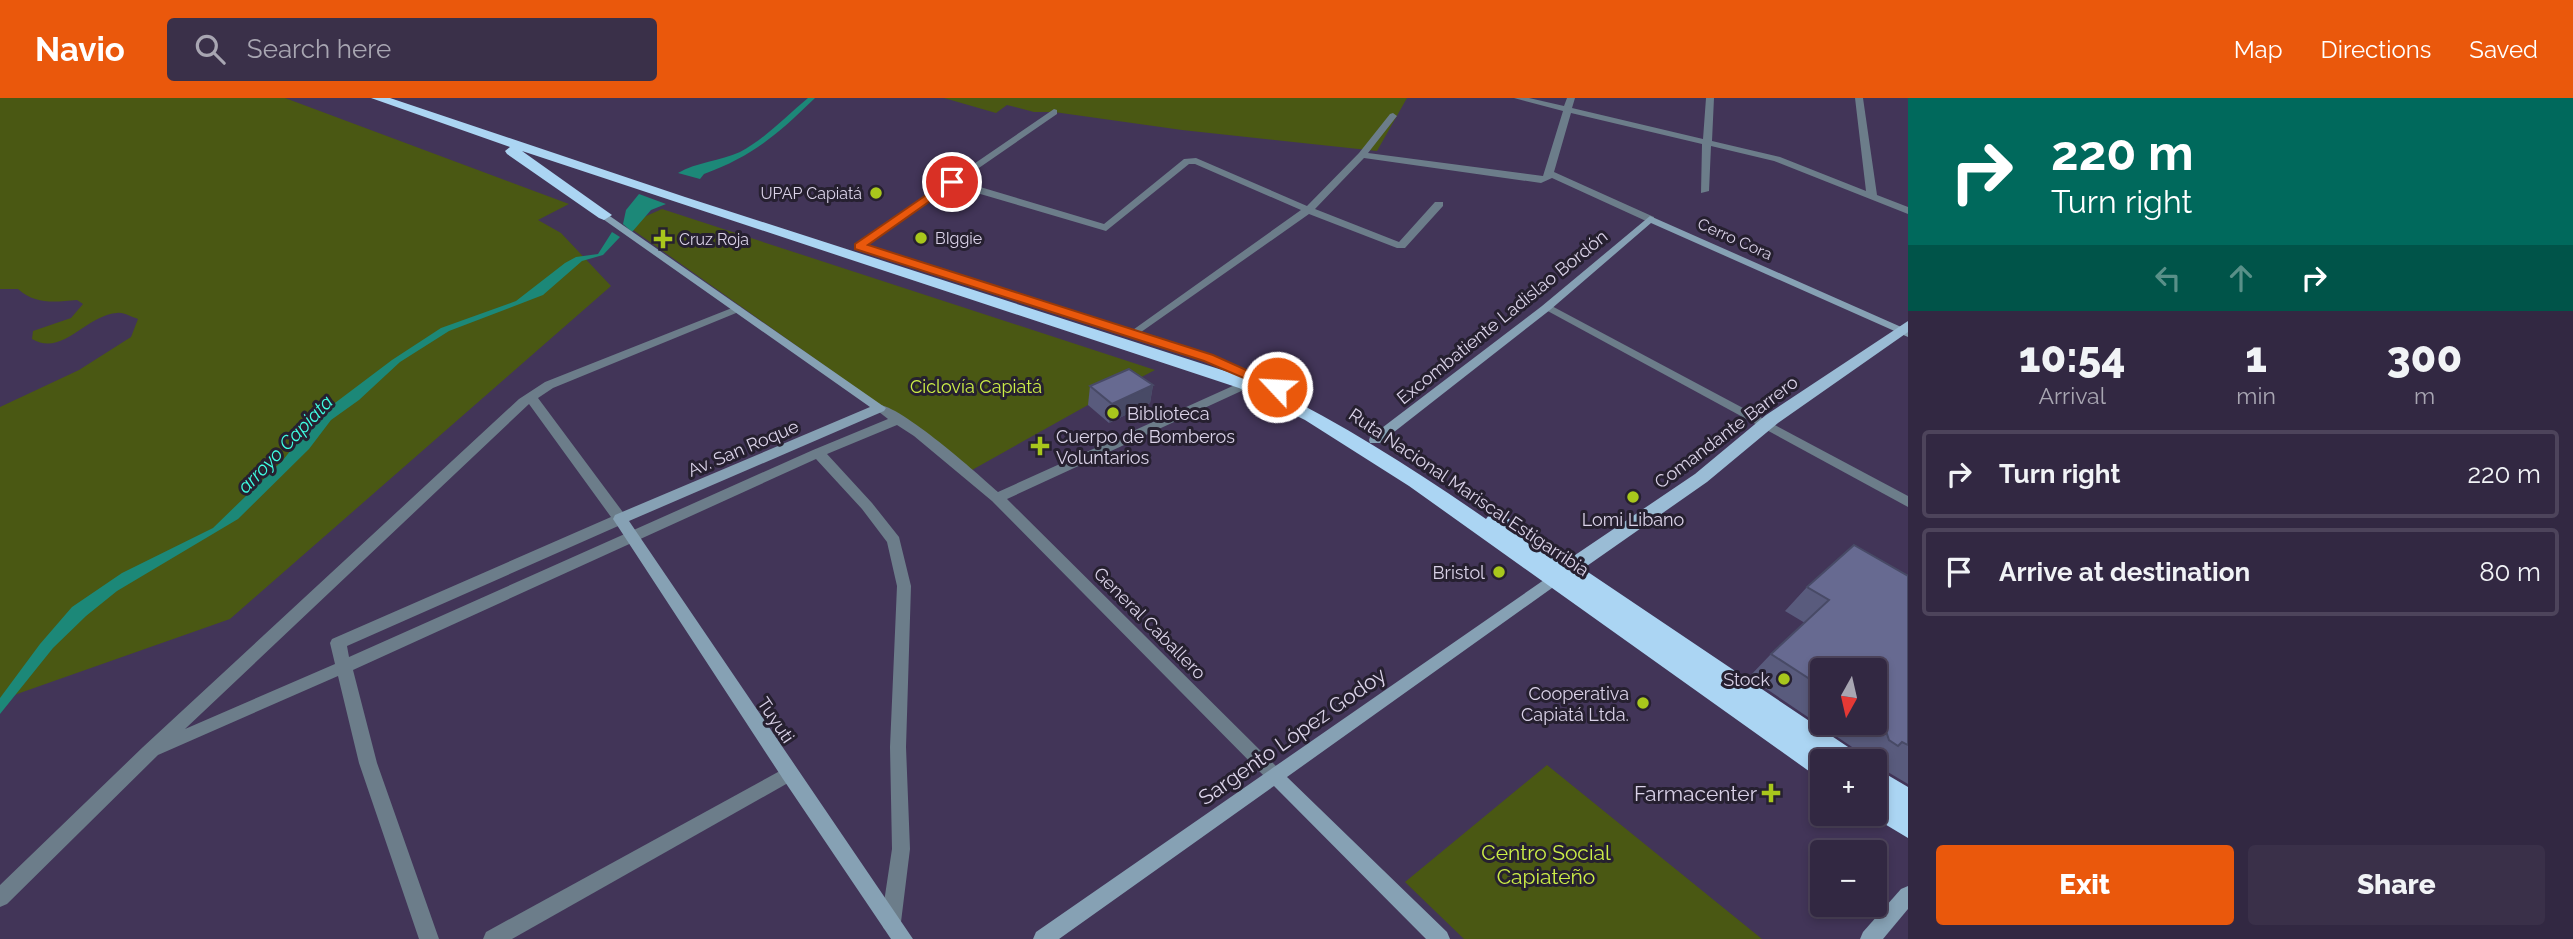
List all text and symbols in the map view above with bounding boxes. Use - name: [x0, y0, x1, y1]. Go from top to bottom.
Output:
- search box: [167, 18, 657, 81]
- text: Navio: [35, 30, 125, 69]
- icon: search: [191, 30, 229, 68]
- text: Search here: [247, 34, 391, 64]
- text: Map: [2234, 35, 2283, 64]
- text: Directions: [2321, 35, 2431, 64]
- text: Saved: [2469, 35, 2538, 64]
- text: 220 m: [2051, 124, 2194, 181]
- icon: right: [1936, 126, 2027, 217]
- pin: [922, 152, 982, 212]
- icon: arrive: [933, 163, 971, 201]
- text: Turn right: [2051, 183, 2192, 220]
- place label: UPAP Capiatá: [761, 184, 862, 203]
- marker: UPAP Capiatá: [868, 185, 884, 201]
- street label: Cerro Cora: [1695, 214, 1775, 264]
- street label: Excombatiente Ladislao Bordón: [1393, 226, 1611, 408]
- marker: Cruz Roja: [653, 229, 673, 249]
- place label: BIggie: [935, 229, 982, 248]
- place label: Cruz Roja: [679, 230, 749, 249]
- marker: BIggie: [913, 230, 929, 246]
- icon: left: [2149, 259, 2187, 297]
- icon: ahead: [2222, 259, 2260, 297]
- icon: right: [2295, 259, 2333, 297]
- text: 10:54: [2019, 333, 2126, 382]
- text: 1: [2245, 333, 2267, 382]
- text: 300: [2387, 333, 2462, 382]
- position arrow: [1240, 350, 1314, 424]
- street label: Comandante Barrero: [1650, 371, 1802, 493]
- park label: Ciclovía Capiatá: [910, 376, 1042, 397]
- text: Arrival: [2038, 382, 2106, 409]
- text: min: [2236, 382, 2276, 409]
- text: m: [2414, 382, 2435, 409]
- water label: arroyo Capiata: [233, 391, 337, 497]
- place label: Biblioteca: [1127, 403, 1210, 424]
- street label: Ruta Nacional Mariscal Estigarribia: [1345, 404, 1593, 580]
- marker: Biblioteca: [1105, 405, 1121, 421]
- street label: Av. San Roque: [684, 415, 802, 481]
- place label: Cuerpo de Bomberos Voluntarios: [1056, 426, 1235, 468]
- marker: Cuerpo de Bomberos Voluntarios: [1030, 436, 1050, 456]
- icon: right: [1940, 455, 1978, 493]
- text: Turn right: [1999, 459, 2120, 489]
- text: 220 m: [2467, 459, 2541, 489]
- marker: Lomi Libano: [1625, 489, 1641, 505]
- place label: Lomi Libano: [1582, 509, 1685, 530]
- icon: arrive: [1940, 553, 1978, 591]
- text: Arrive at destination: [1999, 557, 2250, 587]
- text: 80 m: [2479, 557, 2541, 587]
- place label: Bristol: [1433, 562, 1485, 583]
- street label: General Caballero: [1090, 563, 1211, 684]
- marker: Bristol: [1491, 564, 1507, 580]
- north arrow: [1810, 658, 1886, 735]
- map controls: [1810, 658, 1887, 917]
- street label: Sargento López Godoy: [1194, 662, 1390, 810]
- place label: Stock: [1723, 669, 1770, 690]
- marker: Stock: [1776, 671, 1792, 687]
- place label: Cooperativa Capiatá Ltda.: [1521, 683, 1629, 725]
- street label: Tuyuti: [753, 693, 799, 747]
- marker: Cooperativa Capiatá Ltda.: [1635, 695, 1651, 711]
- button: +: [1810, 749, 1887, 826]
- place label: Farmacenter: [1634, 781, 1758, 806]
- marker: Farmacenter: [1763, 785, 1779, 801]
- park label: Centro Social Capiateño: [1481, 840, 1611, 889]
- button: −: [1810, 840, 1887, 917]
- button: Exit: [1936, 845, 2234, 925]
- button: Share: [2248, 845, 2545, 925]

